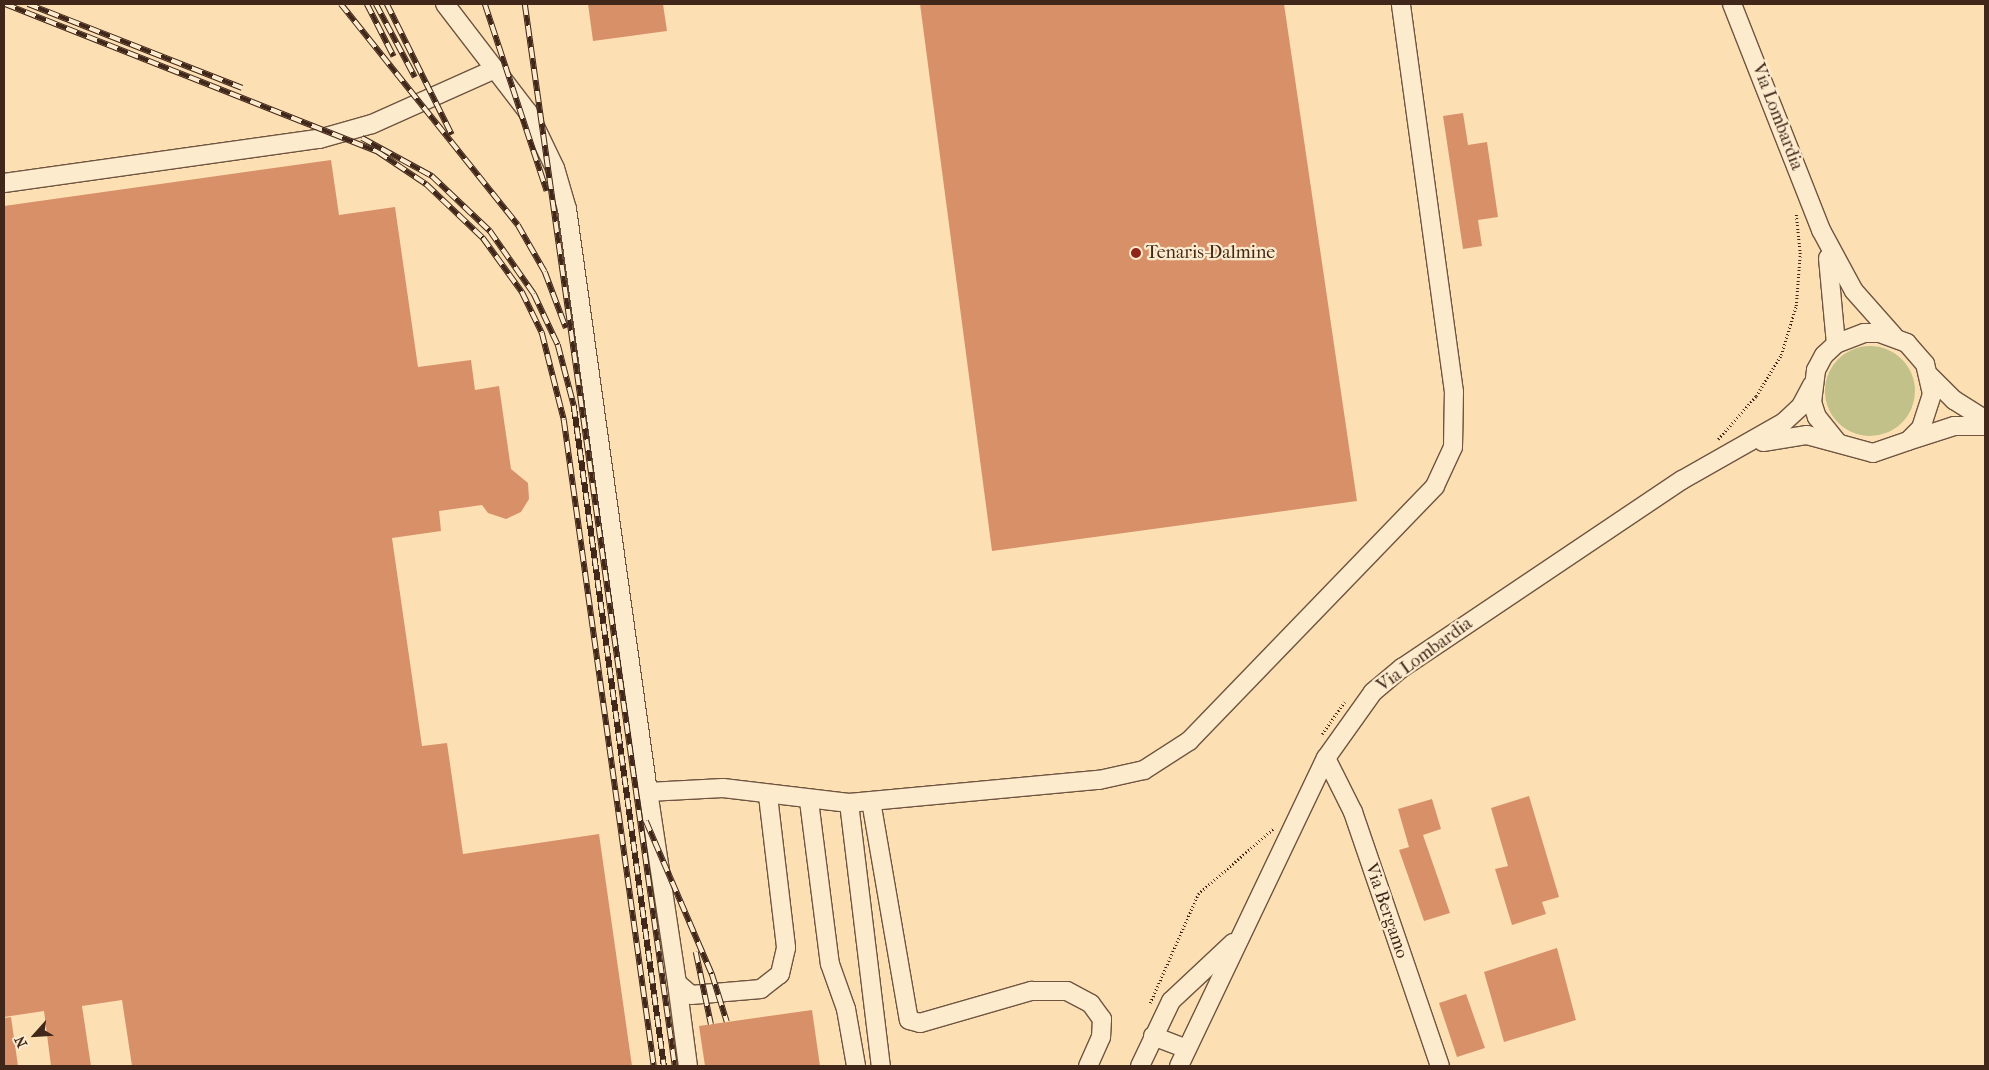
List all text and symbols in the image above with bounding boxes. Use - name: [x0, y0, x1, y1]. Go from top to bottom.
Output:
- street label: Via Lombardia: [1747, 61, 1807, 173]
- place label: Tenaris-Dalmine: [1146, 242, 1275, 264]
- marker: Tenaris-Dalmine: [1130, 247, 1142, 259]
- street label: Via Lombardia: [1373, 613, 1477, 697]
- street label: Via Bergamo: [1360, 861, 1412, 961]
- north arrow: [10, 1010, 60, 1060]
- text: N: [11, 1033, 31, 1050]

